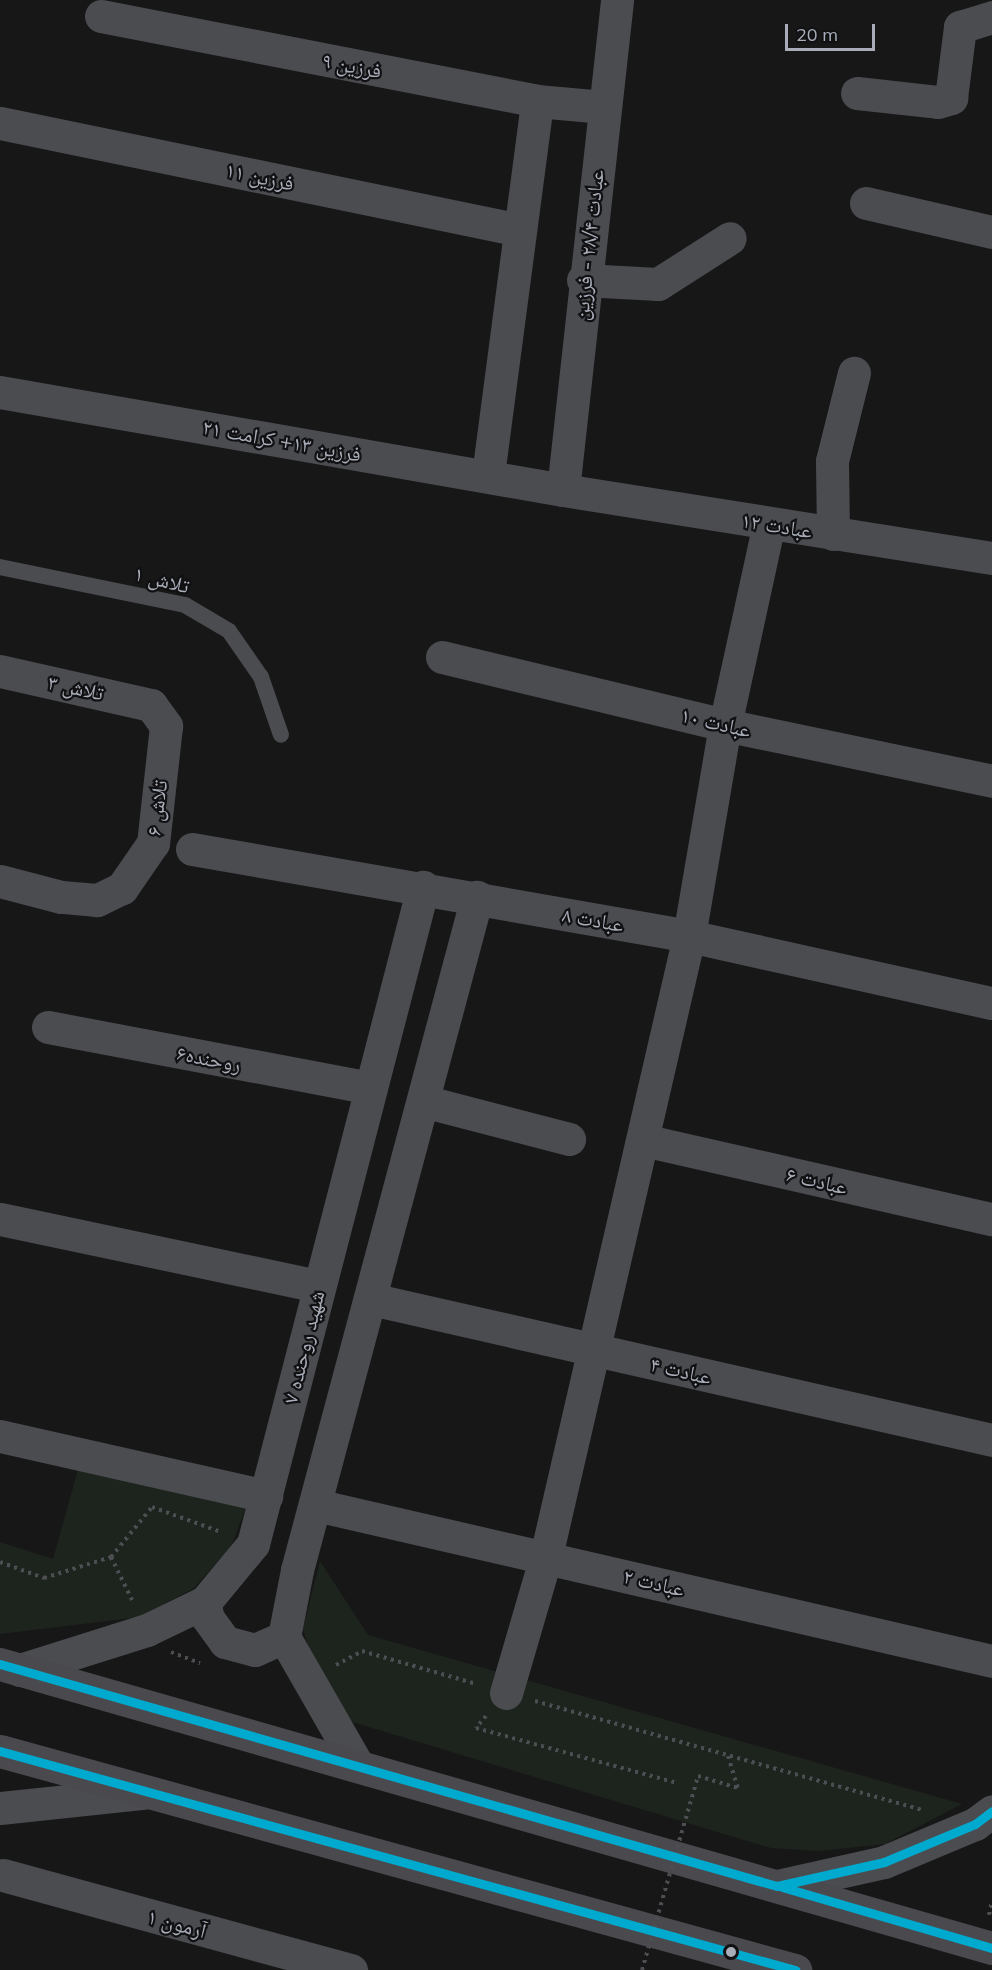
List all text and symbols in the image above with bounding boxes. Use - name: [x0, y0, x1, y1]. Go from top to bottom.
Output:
- scale bar: [788, 12, 878, 50]
- text: 20 m: [796, 23, 838, 46]
- street label: فرزین ۹: [320, 47, 384, 83]
- street label: فرزین ۱۱: [224, 156, 296, 196]
- street label: عبادت ۲۸/۴ - فرزین: [568, 168, 608, 322]
- street label: فرزین ۱۳+ کرامت ۲۱: [201, 414, 363, 466]
- street label: عبادت ۱۲: [740, 507, 814, 543]
- street label: تلاش ۱: [132, 560, 192, 598]
- street label: تلاش ۳: [46, 669, 106, 705]
- street label: عبادت ۱۰: [678, 702, 754, 742]
- street label: تلاش ۶: [140, 779, 172, 837]
- street label: عبادت ۸: [560, 901, 626, 937]
- street label: روحنده۶: [175, 1039, 243, 1077]
- street label: عبادت ۶: [784, 1161, 850, 1199]
- street label: شهید روحنده ۷: [277, 1288, 329, 1406]
- street label: عبادت ۴: [648, 1351, 714, 1389]
- street label: عبادت ۲: [621, 1563, 687, 1601]
- street label: آرمون ۱: [145, 1903, 209, 1943]
- unlabelled marker: [725, 1946, 737, 1958]

